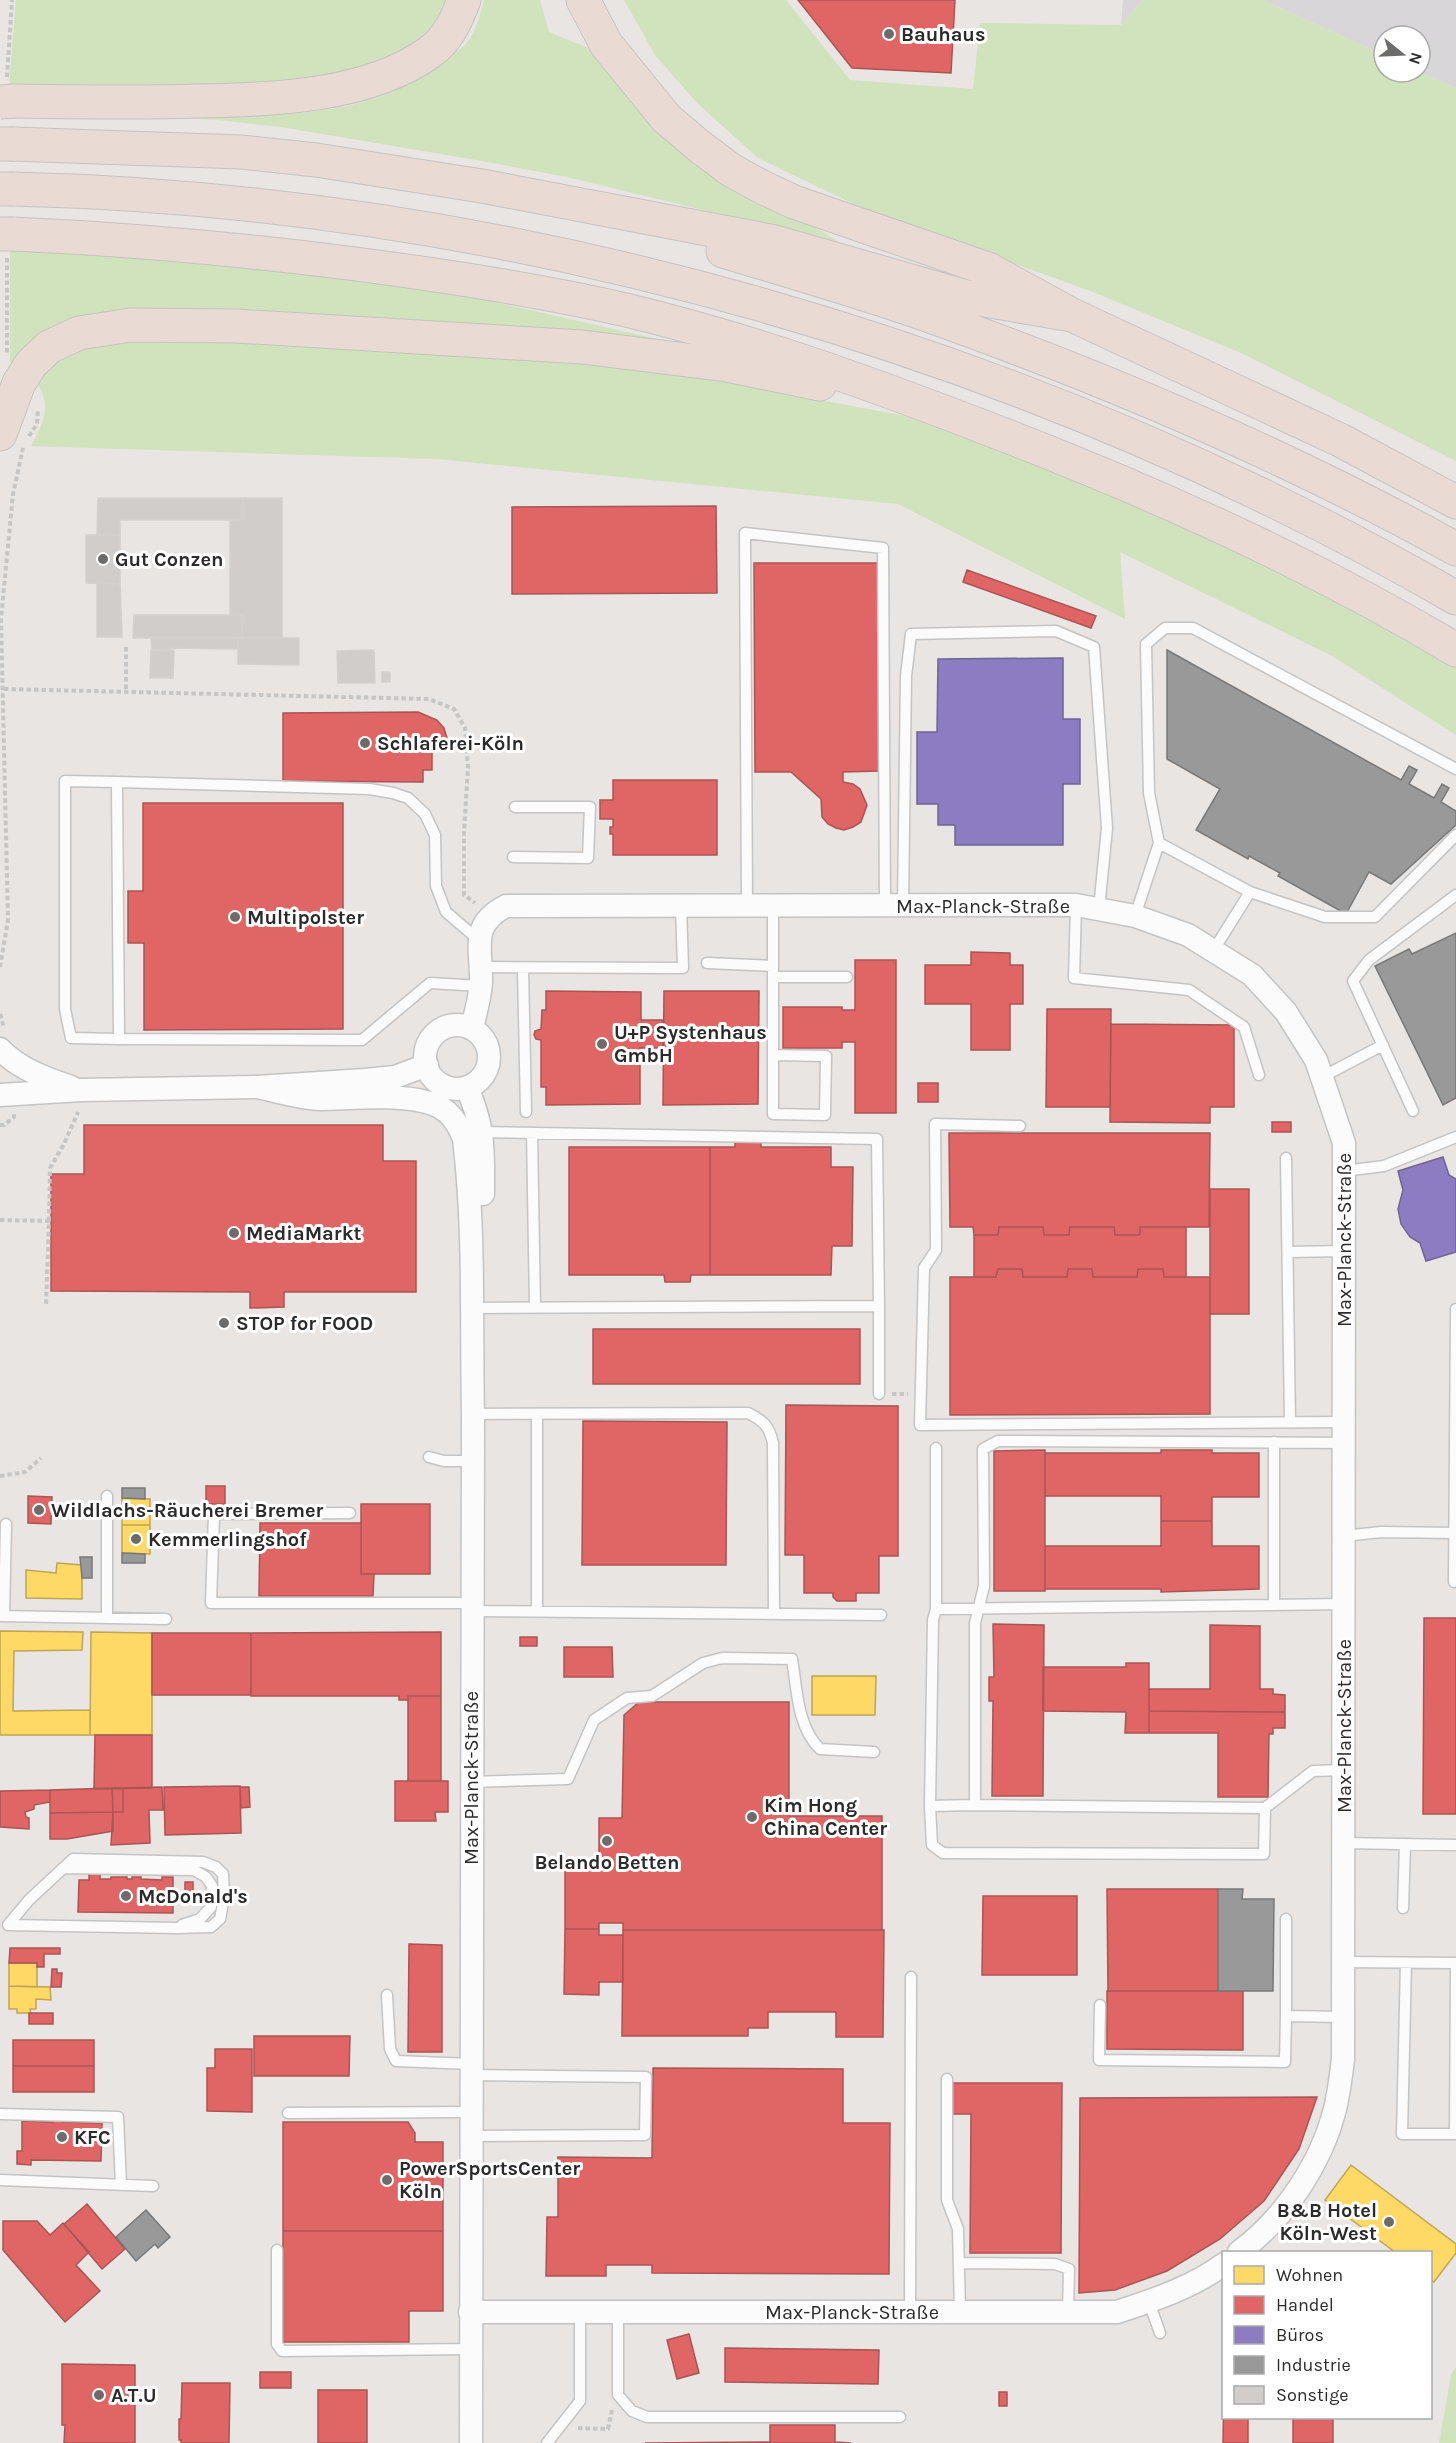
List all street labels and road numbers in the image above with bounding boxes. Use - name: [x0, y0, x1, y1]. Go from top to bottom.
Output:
- street label: Max-Planck-Straße: [896, 895, 1070, 918]
- street label: Max-Planck-Straße: [1333, 1153, 1356, 1327]
- street label: Max-Planck-Straße: [1333, 1639, 1356, 1813]
- street label: Max-Planck-Straße: [460, 1691, 483, 1865]
- street label: Max-Planck-Straße: [765, 2301, 939, 2324]

